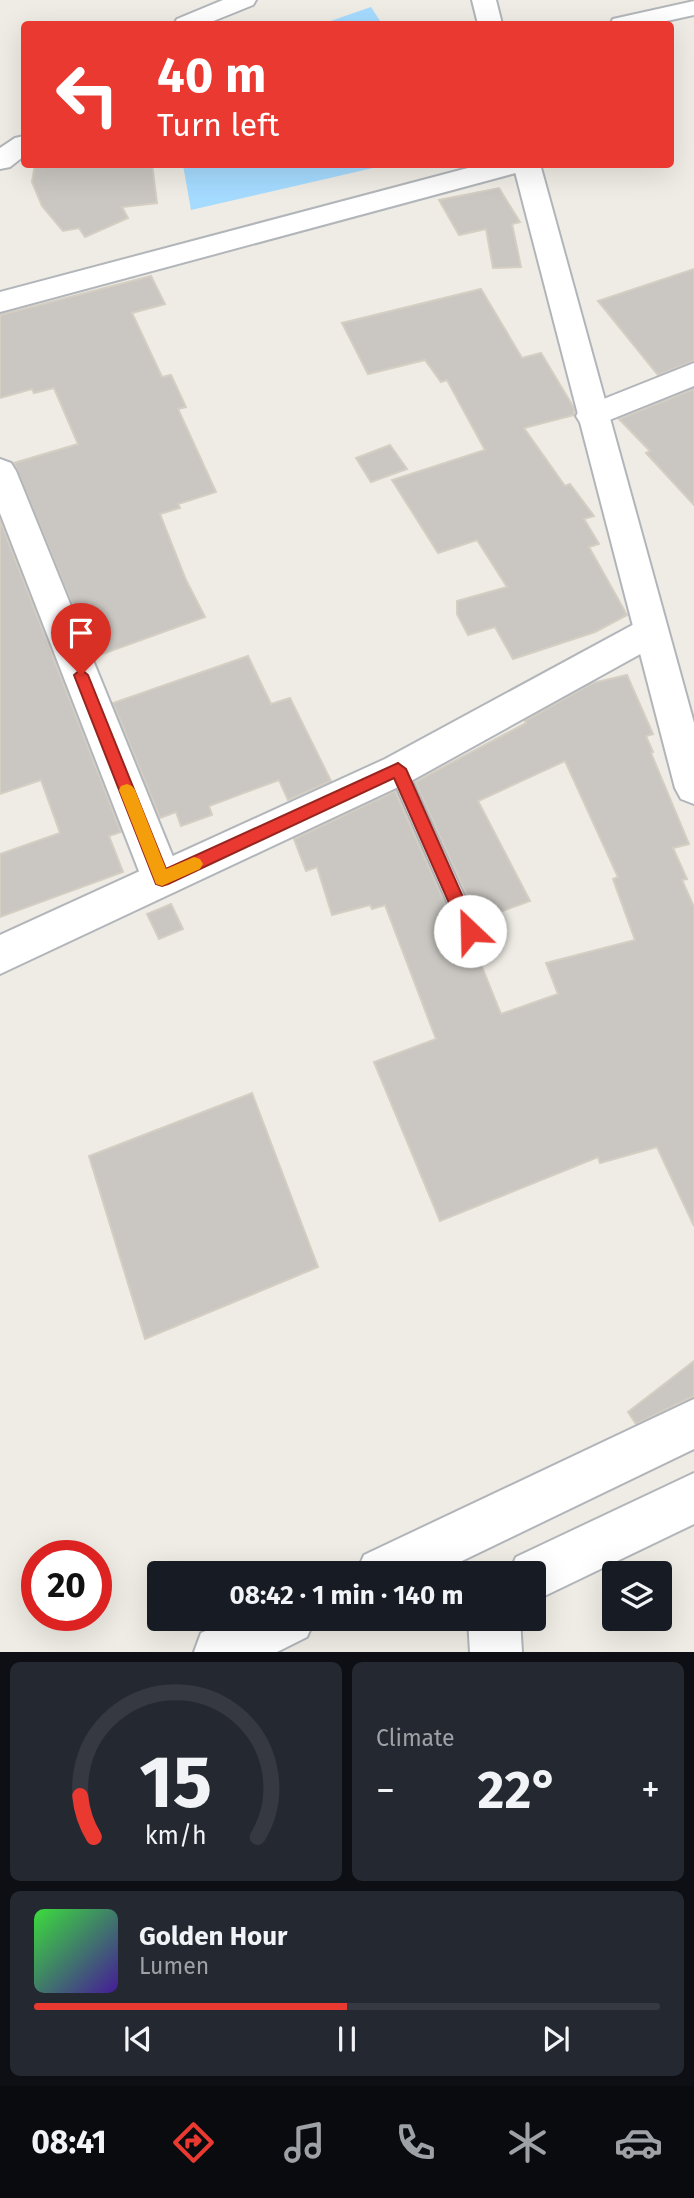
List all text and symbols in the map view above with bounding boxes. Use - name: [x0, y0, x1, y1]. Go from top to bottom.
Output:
- text: 40 m: [157, 46, 266, 105]
- icon: left: [42, 49, 133, 140]
- text: Turn left: [157, 106, 279, 144]
- pin: [51, 603, 111, 675]
- icon: arrive: [62, 614, 100, 652]
- position arrow: [433, 894, 507, 968]
- speed limit sign: 20: [21, 1540, 112, 1631]
- map controls: [602, 1561, 672, 1631]
- button: layers: [602, 1561, 672, 1631]
- text: 08:42 · 1 min · 140 m: [230, 1580, 463, 1611]
- text: Climate: [376, 1724, 455, 1752]
- text: 15: [140, 1740, 212, 1827]
- text: 22°: [478, 1759, 558, 1822]
- text: −: [376, 1767, 395, 1813]
- text: +: [641, 1767, 660, 1813]
- text: km/h: [145, 1821, 207, 1851]
- text: Golden Hour: [139, 1921, 287, 1952]
- text: Lumen: [139, 1952, 209, 1980]
- icon: previous: [119, 2020, 157, 2058]
- icon: pause: [328, 2020, 366, 2058]
- icon: next: [537, 2020, 575, 2058]
- icon: directions: [169, 2118, 218, 2167]
- icon: music: [280, 2118, 329, 2167]
- icon: phone: [391, 2118, 440, 2167]
- icon: climate: [503, 2118, 552, 2167]
- icon: car: [614, 2118, 663, 2167]
- text: 08:41: [31, 2123, 107, 2161]

